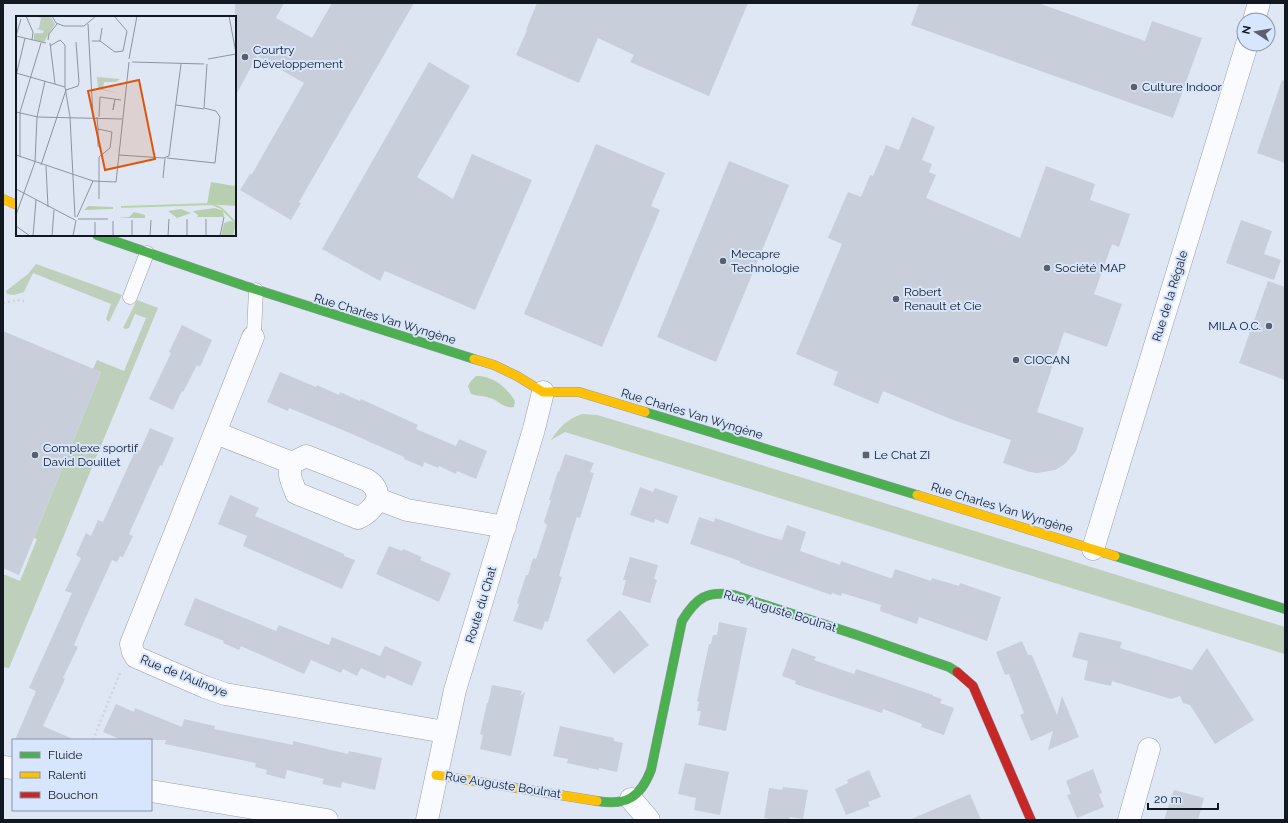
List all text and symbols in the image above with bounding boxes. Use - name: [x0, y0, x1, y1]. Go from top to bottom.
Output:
- north arrow: [1236, 12, 1276, 52]
- inset map: [16, 16, 236, 236]
- text: N: [1239, 25, 1254, 35]
- place label: Courtry Développement: [253, 43, 343, 71]
- marker: Courtry Développement: [240, 52, 250, 62]
- place label: Culture Indoor: [1142, 80, 1223, 94]
- marker: Culture Indoor: [1129, 82, 1139, 92]
- place label: Mecapre Technologie: [731, 247, 799, 275]
- street label: Rue de la Régale: [1150, 249, 1190, 343]
- marker: Mecapre Technologie: [718, 256, 728, 266]
- place label: Société MAP: [1055, 261, 1126, 275]
- marker: Société MAP: [1042, 263, 1052, 273]
- place label: Robert Renault et Cie: [904, 285, 982, 313]
- street label: Rue Charles Van Wyngène: [312, 291, 458, 347]
- marker: Robert Renault et Cie: [891, 294, 901, 304]
- place label: MILA O.C.: [1208, 319, 1261, 333]
- marker: MILA O.C.: [1264, 321, 1274, 331]
- place label: CIOCAN: [1024, 353, 1070, 367]
- marker: CIOCAN: [1011, 355, 1021, 365]
- street label: Rue Charles Van Wyngène: [619, 386, 765, 442]
- place label: Complexe sportif David Douillet: [43, 441, 139, 469]
- place label: Le Chat ZI: [874, 448, 930, 462]
- marker: Complexe sportif David Douillet: [30, 450, 40, 460]
- marker: Le Chat ZI: [861, 450, 871, 460]
- street label: Rue Charles Van Wyngène: [929, 480, 1075, 536]
- street label: Route du Chat: [463, 565, 499, 645]
- street label: Rue Auguste Boulnat: [722, 587, 838, 635]
- street label: Rue de l'Aulnoye: [138, 652, 230, 700]
- legend: [12, 739, 152, 811]
- text: Fluide: [48, 748, 83, 762]
- text: Ralenti: [48, 768, 86, 782]
- street label: Rue Auguste Boulnat: [444, 769, 562, 801]
- scale bar: [1148, 785, 1218, 811]
- text: Bouchon: [48, 788, 98, 802]
- text: 20 m: [1154, 792, 1182, 806]

